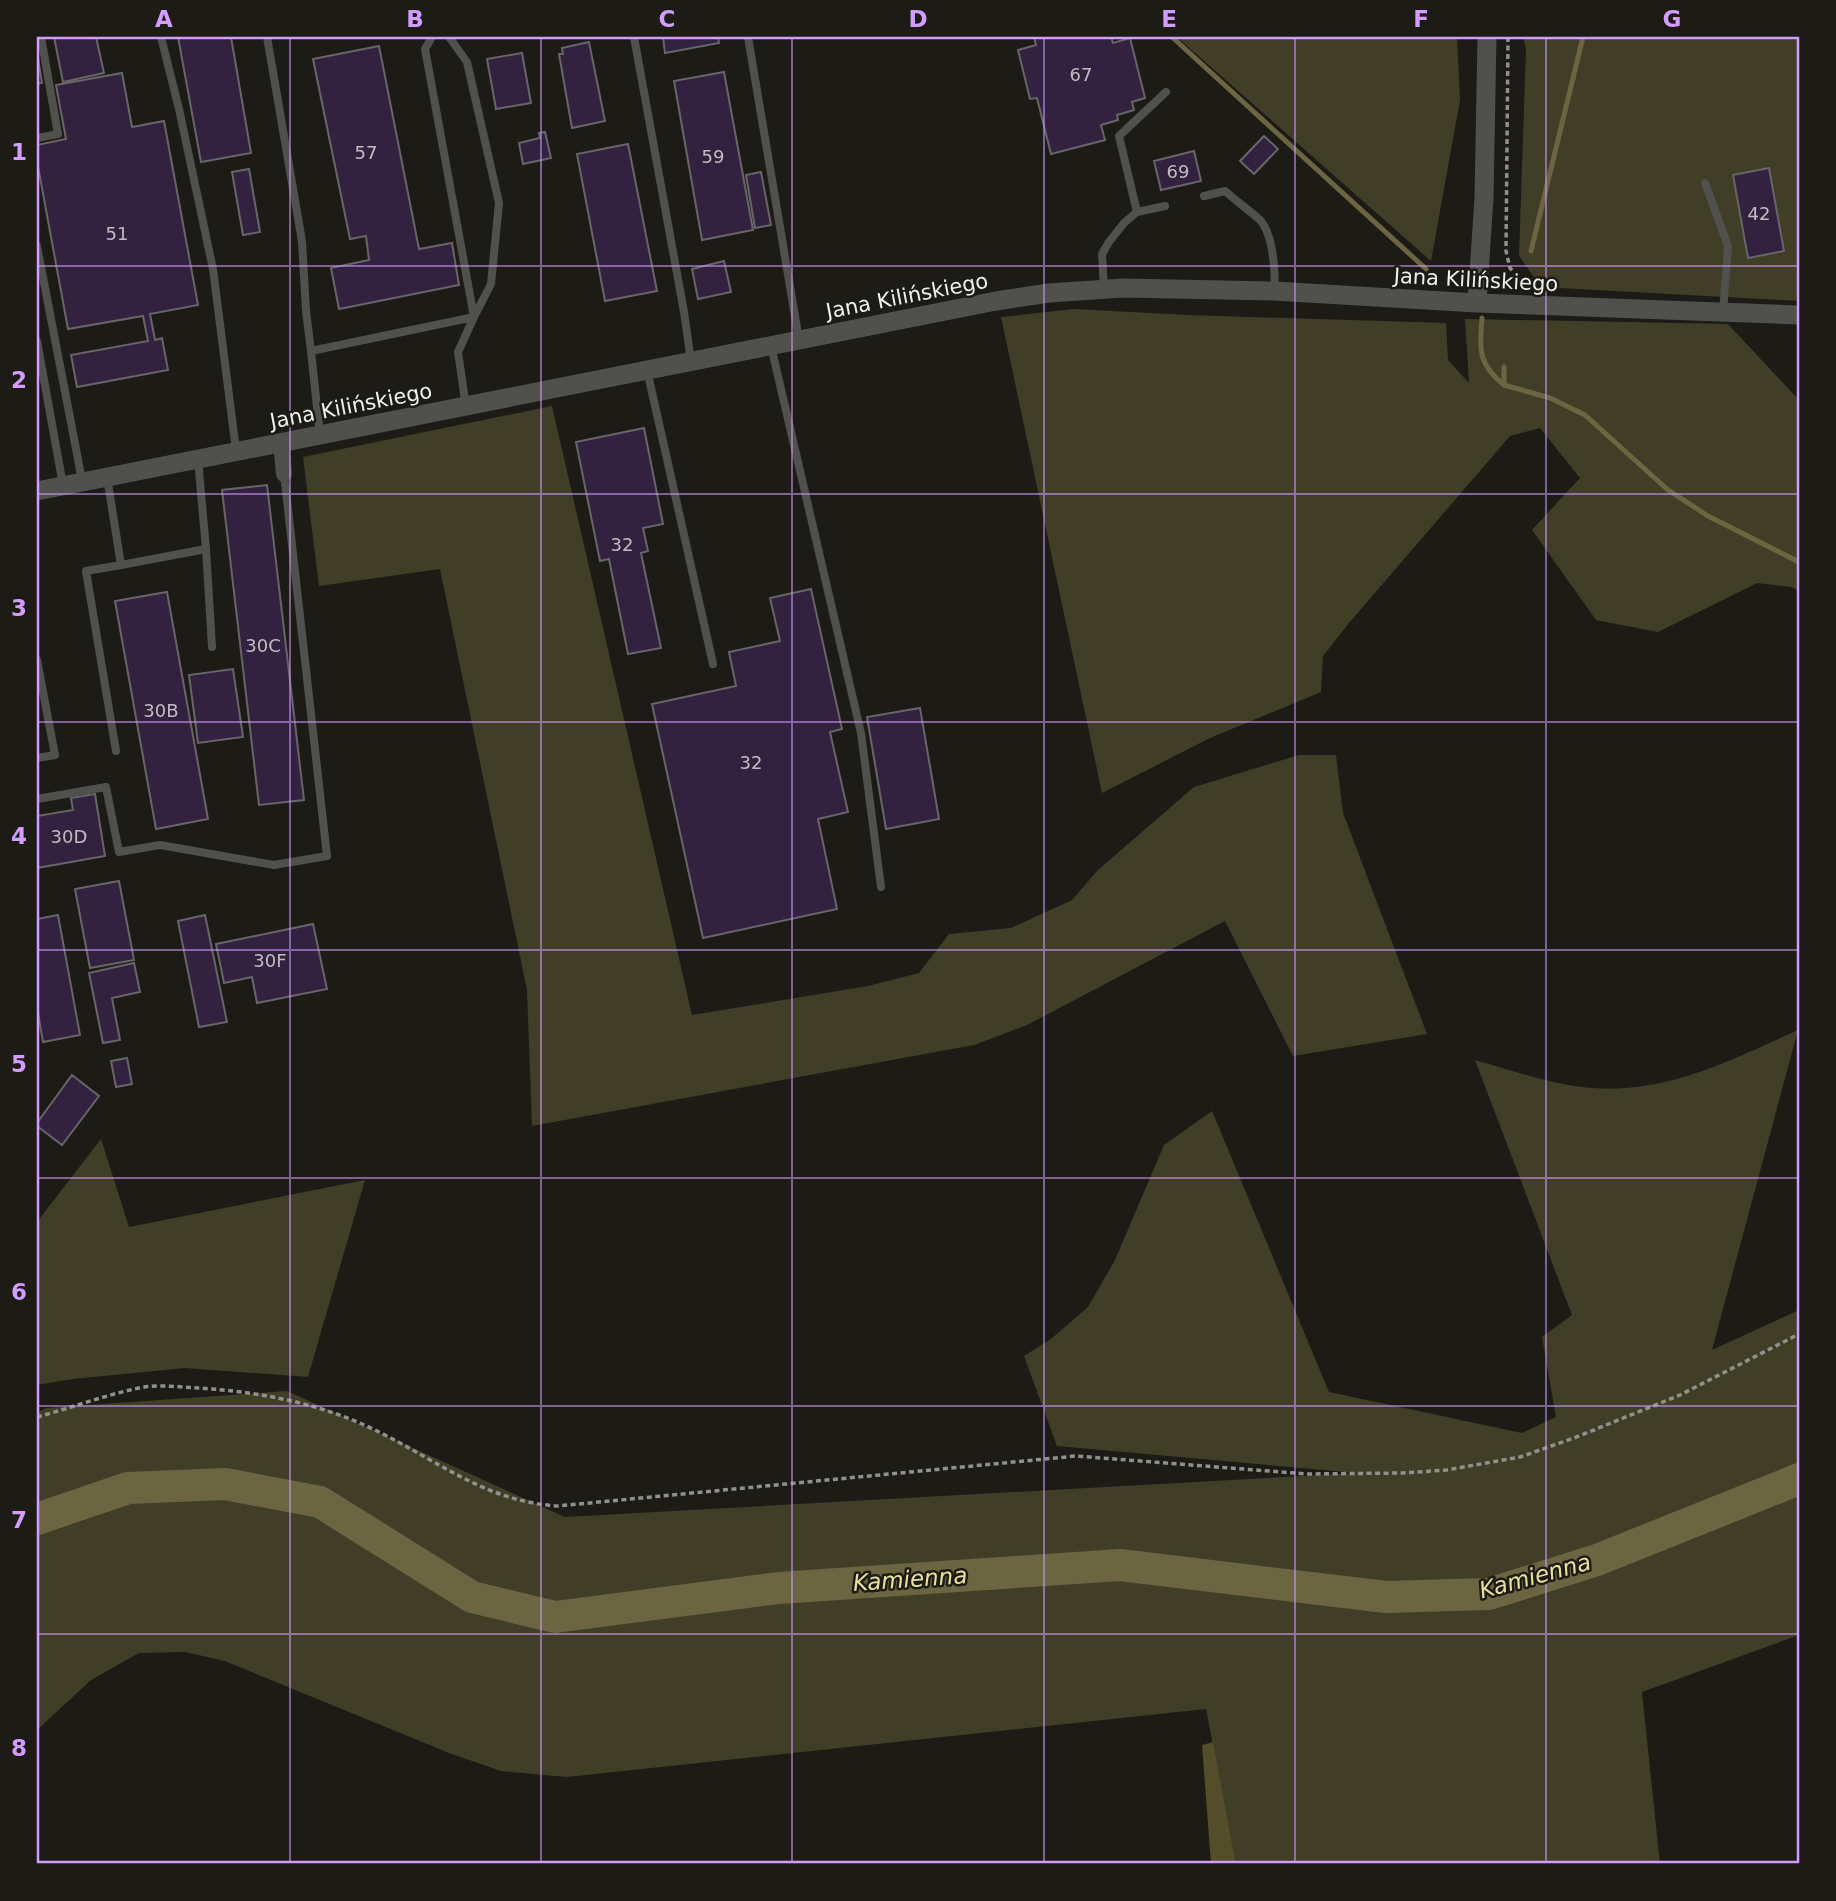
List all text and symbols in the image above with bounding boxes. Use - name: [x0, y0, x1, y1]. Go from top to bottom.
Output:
- text: A: [155, 6, 173, 32]
- text: B: [406, 6, 424, 32]
- text: C: [659, 6, 675, 32]
- text: D: [908, 6, 928, 32]
- text: E: [1161, 6, 1177, 32]
- text: F: [1413, 6, 1429, 32]
- text: G: [1663, 6, 1681, 32]
- house number: 67: [1070, 64, 1092, 85]
- text: 1: [11, 139, 27, 165]
- house number: 57: [355, 142, 377, 163]
- house number: 59: [702, 146, 724, 167]
- house number: 69: [1167, 161, 1189, 182]
- house number: 42: [1748, 203, 1770, 224]
- house number: 51: [106, 223, 128, 244]
- street label: Jana Kilińskiego: [1391, 264, 1559, 296]
- street label: Jana Kilińskiego: [822, 269, 990, 324]
- text: 2: [11, 367, 27, 393]
- street label: Jana Kilińskiego: [266, 379, 434, 434]
- house number: 32: [611, 534, 633, 555]
- text: 3: [11, 595, 27, 621]
- house number: 30C: [245, 635, 281, 656]
- house number: 30B: [143, 700, 179, 721]
- house number: 32: [740, 752, 762, 773]
- text: 4: [11, 823, 27, 849]
- house number: 30D: [51, 826, 87, 847]
- house number: 30F: [253, 950, 287, 971]
- text: 5: [11, 1051, 27, 1077]
- text: 6: [11, 1279, 27, 1305]
- text: 7: [11, 1507, 27, 1533]
- water label: Kamienna: [1476, 1549, 1594, 1603]
- water label: Kamienna: [852, 1562, 968, 1596]
- text: 8: [11, 1735, 27, 1761]

